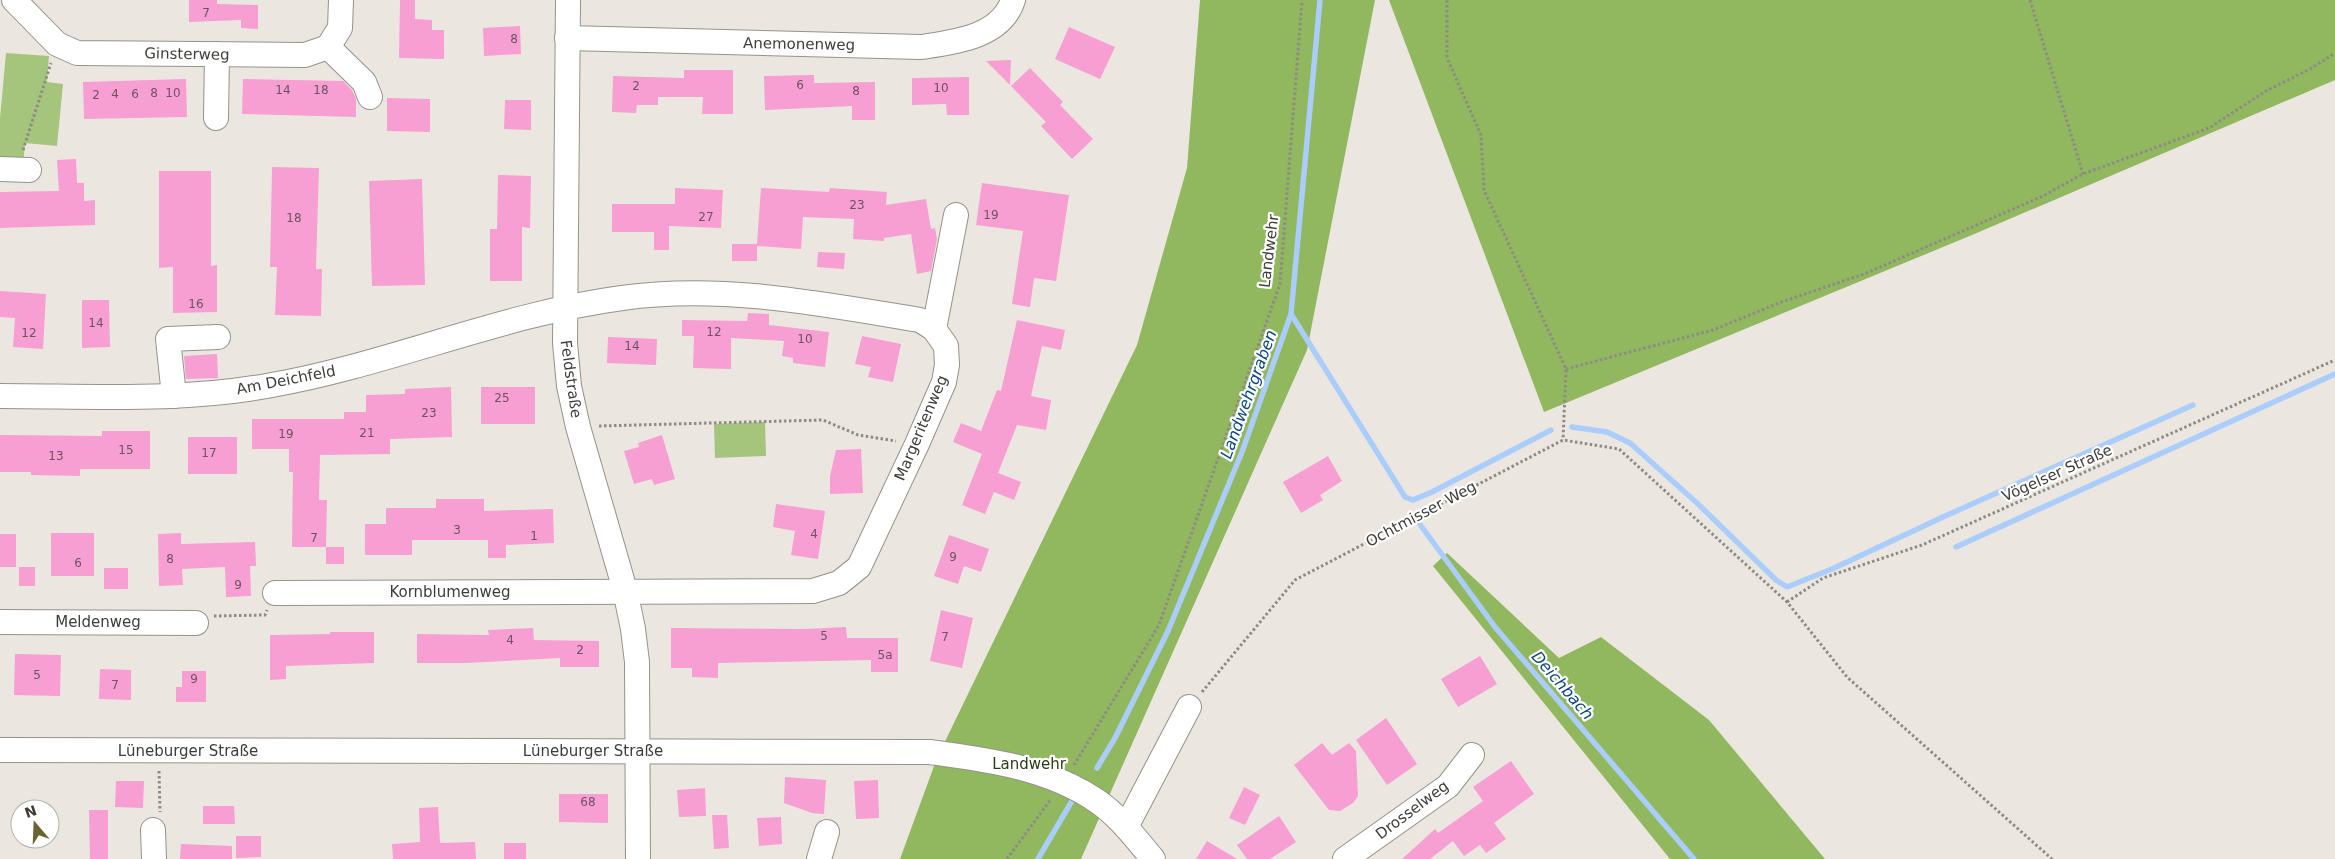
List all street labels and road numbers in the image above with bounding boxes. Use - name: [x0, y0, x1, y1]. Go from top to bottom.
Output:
- street label: Anemonenweg: [743, 34, 855, 54]
- street label: Ginsterweg: [144, 44, 230, 64]
- street label: Landwehr: [1256, 212, 1283, 289]
- street label: Feldstraße: [557, 339, 585, 419]
- street label: Am Deichfeld: [235, 362, 337, 398]
- street label: Margeritenweg: [891, 373, 951, 483]
- street label: Vögelser Straße: [1999, 441, 2115, 505]
- street label: Ochtmisser Weg: [1363, 477, 1479, 551]
- street label: Kornblumenweg: [389, 583, 511, 601]
- street label: Meldenweg: [55, 613, 141, 631]
- street label: Lüneburger Straße: [118, 742, 258, 760]
- street label: Lüneburger Straße: [523, 742, 663, 760]
- street label: Drosselweg: [1372, 777, 1452, 843]

